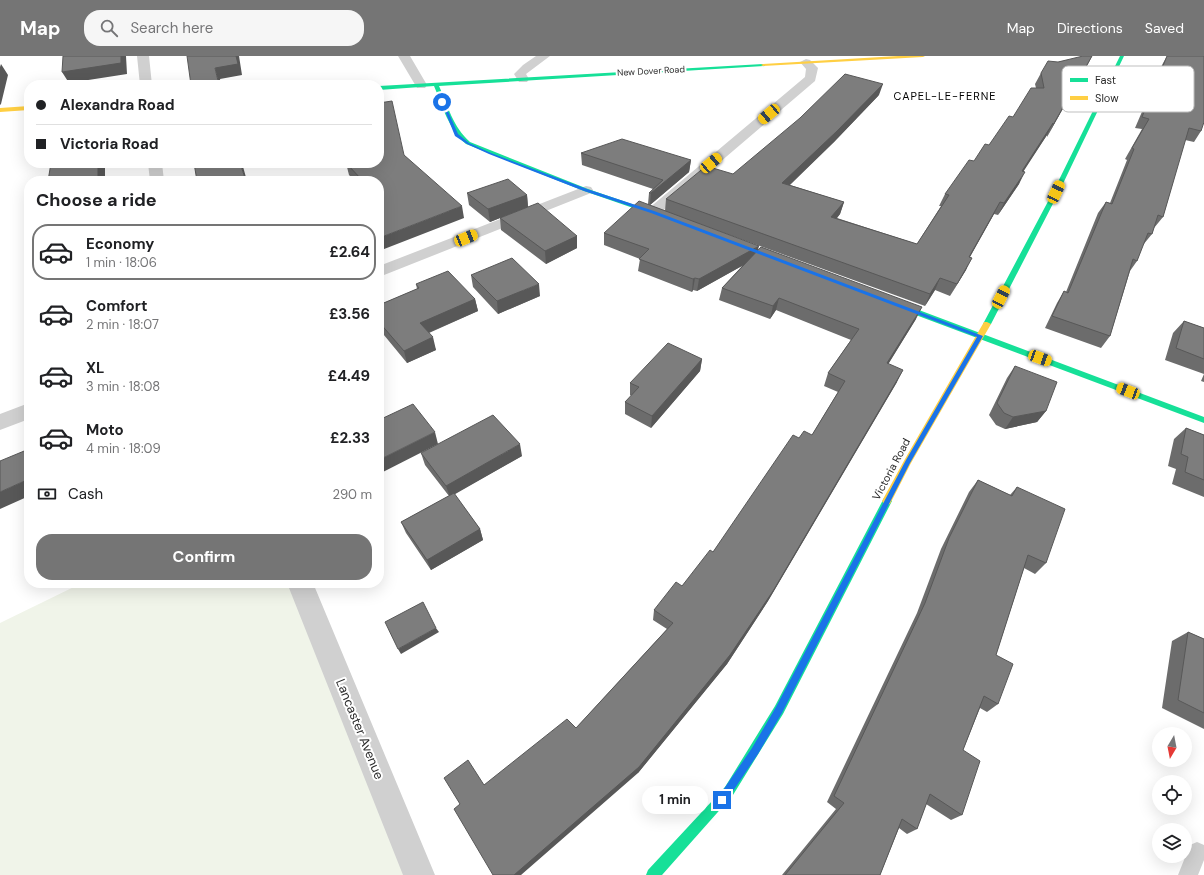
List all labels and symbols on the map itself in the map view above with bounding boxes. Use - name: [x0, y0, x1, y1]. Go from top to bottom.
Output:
- street label: New Dover Road: [617, 63, 686, 79]
- legend: [1062, 66, 1194, 112]
- text: Fast: [1095, 73, 1116, 87]
- district label: CAPEL-LE-FERNE: [893, 89, 997, 103]
- text: Slow: [1095, 91, 1119, 105]
- route start: [433, 93, 451, 111]
- car: [756, 102, 782, 126]
- car: [698, 151, 724, 175]
- car: [1045, 179, 1067, 205]
- car: [453, 228, 479, 248]
- car: [990, 284, 1012, 310]
- car: [1027, 348, 1053, 368]
- car: [1115, 381, 1141, 401]
- street label: Victoria Road: [869, 436, 913, 502]
- street label: Lancaster Avenue: [332, 676, 388, 782]
- north arrow: [1152, 727, 1192, 767]
- callout: 1 min: [642, 786, 708, 814]
- route end: [713, 791, 731, 809]

